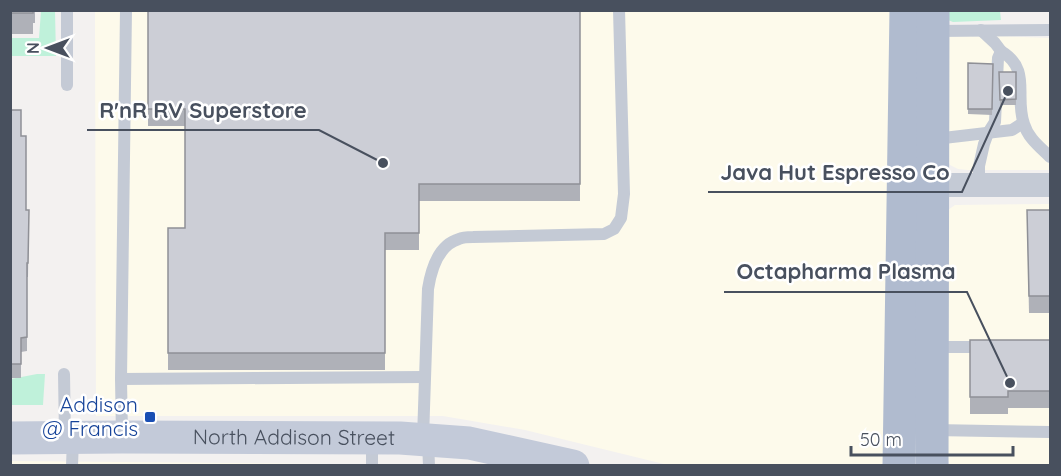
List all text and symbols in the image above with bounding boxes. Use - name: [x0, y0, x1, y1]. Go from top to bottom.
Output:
- north arrow: [18, 18, 78, 78]
- text: N: [23, 42, 43, 54]
- callout: R'nR RV Superstore: [87, 90, 319, 130]
- text: R'nR RV Superstore: [99, 96, 307, 124]
- callout: Java Hut Espresso Co: [708, 152, 962, 192]
- text: Java Hut Espresso Co: [720, 158, 950, 186]
- callout: Octapharma Plasma: [724, 252, 967, 292]
- text: Octapharma Plasma: [736, 257, 956, 285]
- place label: Addison @ Francis: [42, 391, 138, 441]
- marker: Addison @ Francis: [143, 410, 157, 424]
- scale bar: [851, 419, 1013, 457]
- street label: North Addison Street: [193, 423, 395, 450]
- text: 50 m: [860, 428, 902, 451]

